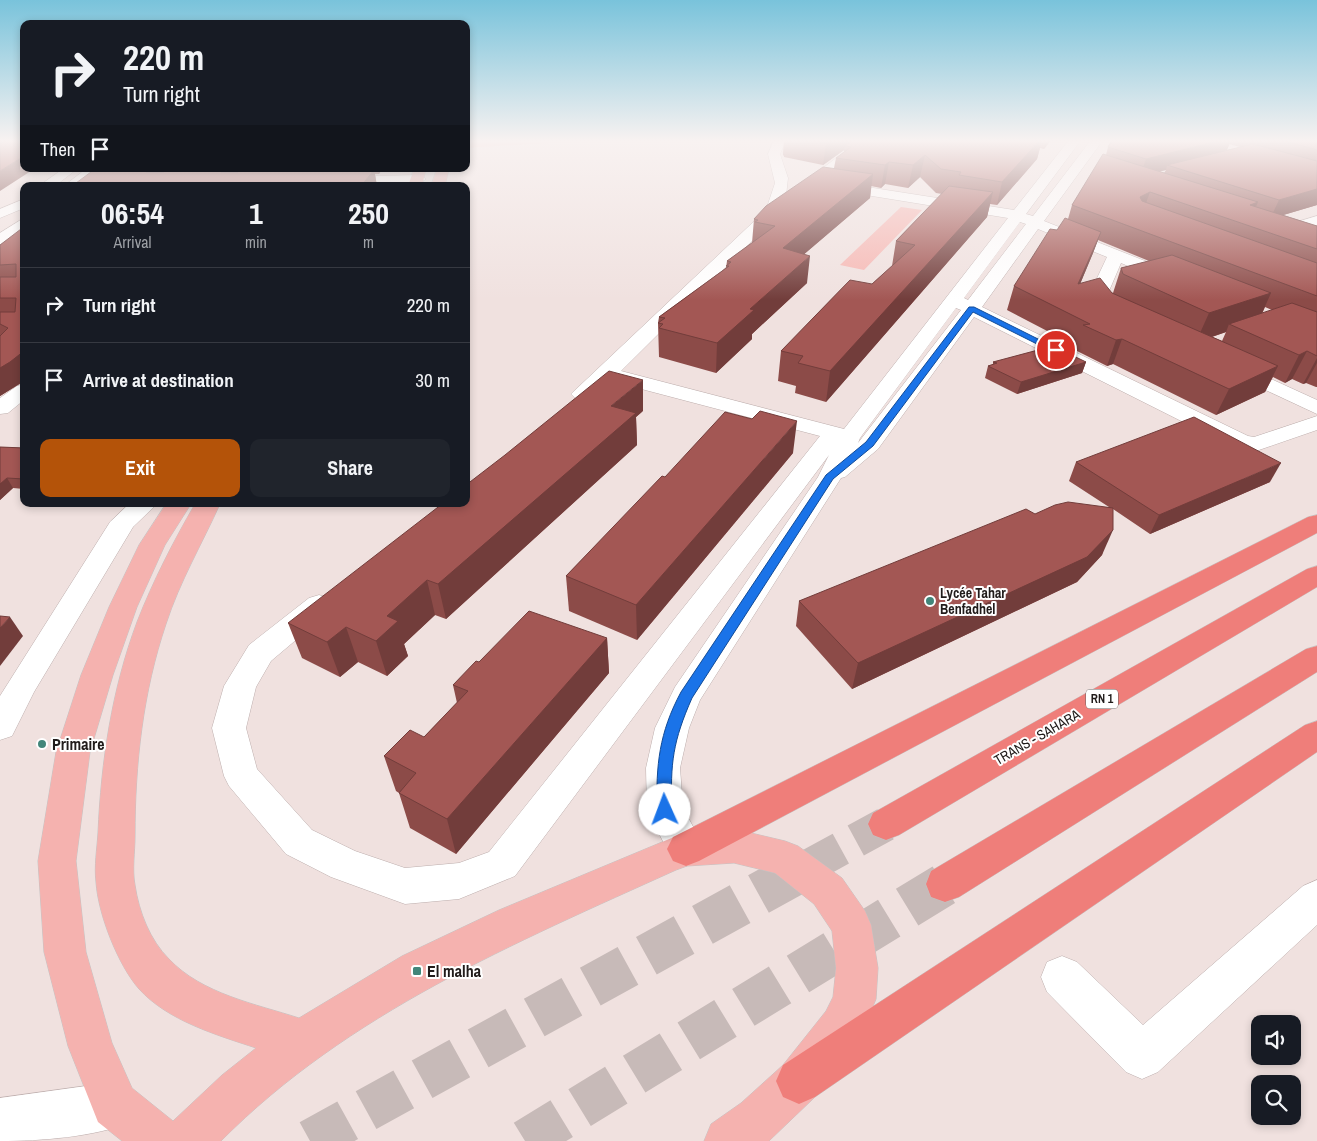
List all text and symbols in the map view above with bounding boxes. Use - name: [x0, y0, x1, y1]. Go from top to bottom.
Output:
- text: 220 m: [123, 34, 204, 81]
- icon: right: [40, 40, 105, 105]
- text: Turn right: [123, 79, 200, 109]
- icon: arrive: [86, 135, 114, 163]
- text: Then: [40, 136, 76, 162]
- text: 06:54: [101, 193, 164, 233]
- text: 1: [249, 193, 263, 233]
- text: 250: [348, 193, 389, 233]
- text: Arrival: [114, 231, 151, 253]
- text: min: [245, 231, 267, 253]
- text: m: [363, 231, 374, 253]
- icon: right: [40, 291, 68, 319]
- text: Turn right: [83, 292, 155, 318]
- text: 220 m: [407, 292, 450, 318]
- pin: [1035, 329, 1077, 371]
- icon: arrive: [1042, 336, 1070, 364]
- icon: arrive: [40, 366, 68, 394]
- text: Arrive at destination: [83, 367, 234, 393]
- text: 30 m: [415, 367, 450, 393]
- button: Exit: [40, 439, 240, 497]
- button: Share: [250, 439, 450, 497]
- place label: Lycée Tahar Benfadhel: [940, 584, 1006, 618]
- marker: Lycée Tahar Benfadhel: [924, 595, 936, 607]
- road number: RN 1: [1086, 690, 1118, 709]
- street label: TRANS - SAHARA: [991, 705, 1084, 769]
- place label: Primaire: [52, 733, 105, 755]
- marker: Primaire: [36, 738, 48, 750]
- position arrow: [638, 783, 690, 835]
- place label: El malha: [427, 960, 482, 982]
- marker: El malha: [411, 965, 423, 977]
- map controls: [1251, 1015, 1301, 1125]
- button: sound: [1251, 1015, 1301, 1065]
- button: search: [1251, 1075, 1301, 1125]

